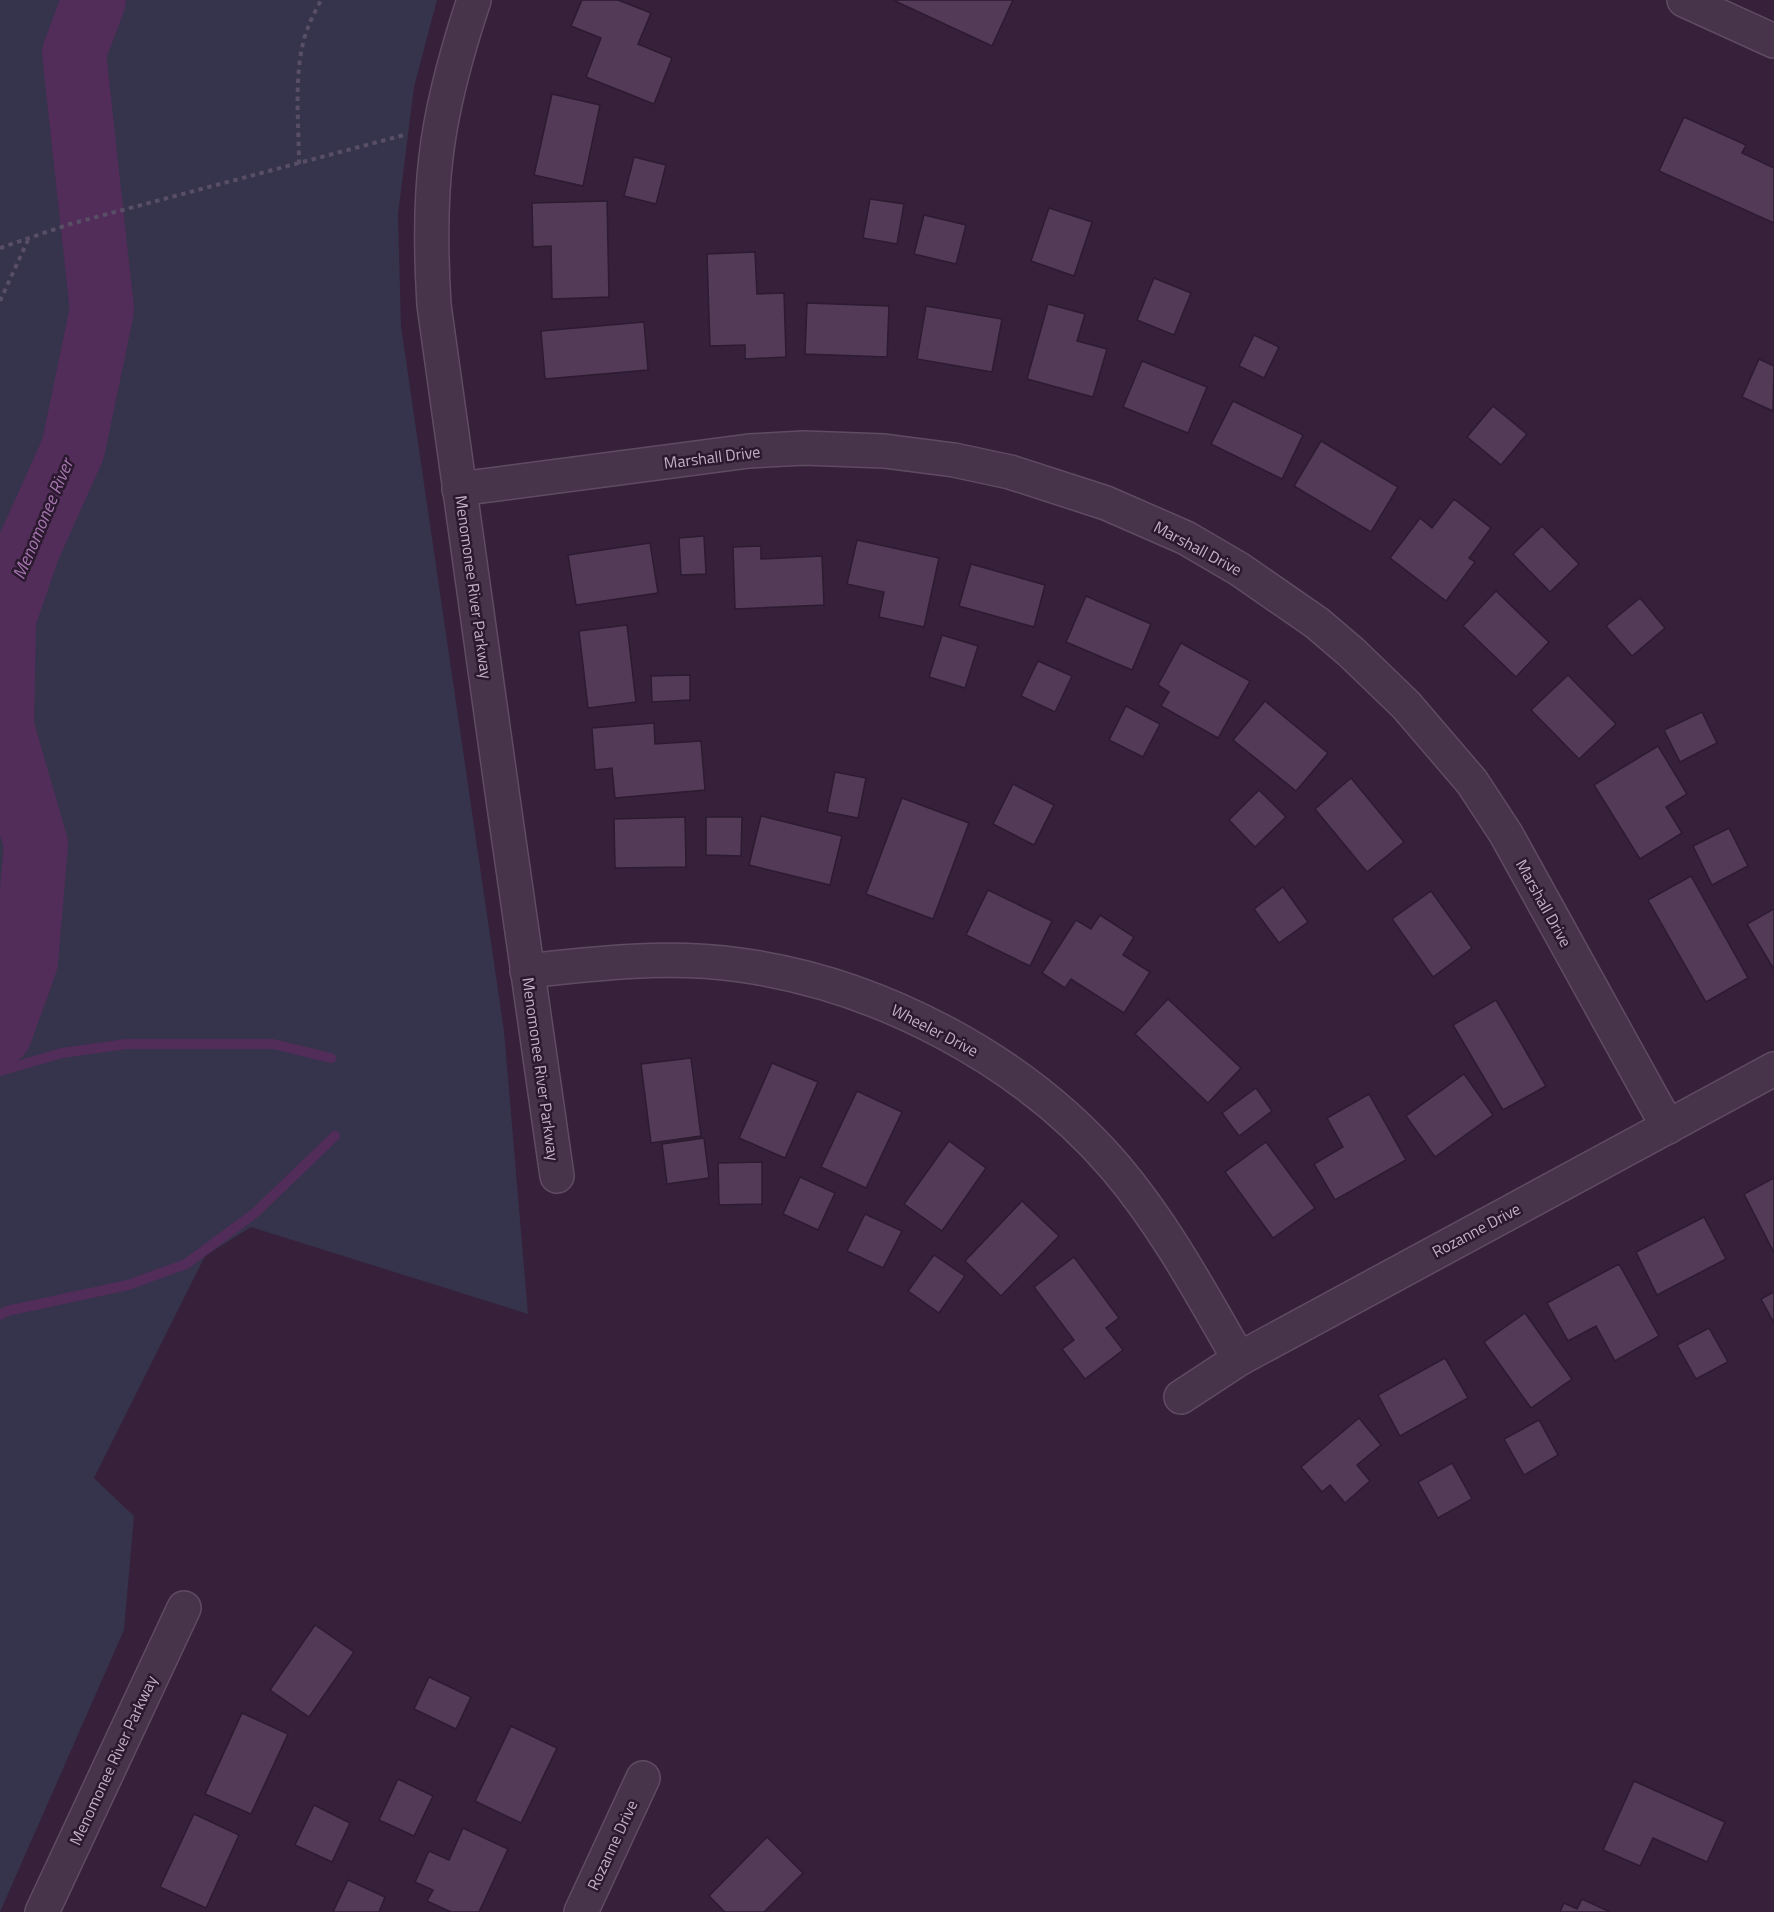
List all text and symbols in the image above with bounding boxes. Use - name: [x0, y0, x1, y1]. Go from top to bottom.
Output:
- street label: Marshall Drive: [662, 439, 762, 475]
- water label: Menomonee River: [5, 452, 81, 583]
- street label: Menomonee River Parkway: [449, 494, 499, 681]
- street label: Marshall Drive: [1150, 515, 1246, 581]
- street label: Marshall Drive: [1510, 855, 1578, 951]
- street label: Menomonee River Parkway: [516, 976, 566, 1163]
- street label: Wheeler Drive: [887, 998, 983, 1062]
- street label: Rozanne Drive: [1427, 1197, 1525, 1263]
- street label: Menomonee River Parkway: [63, 1671, 163, 1849]
- street label: Rozanne Drive: [581, 1796, 643, 1894]

